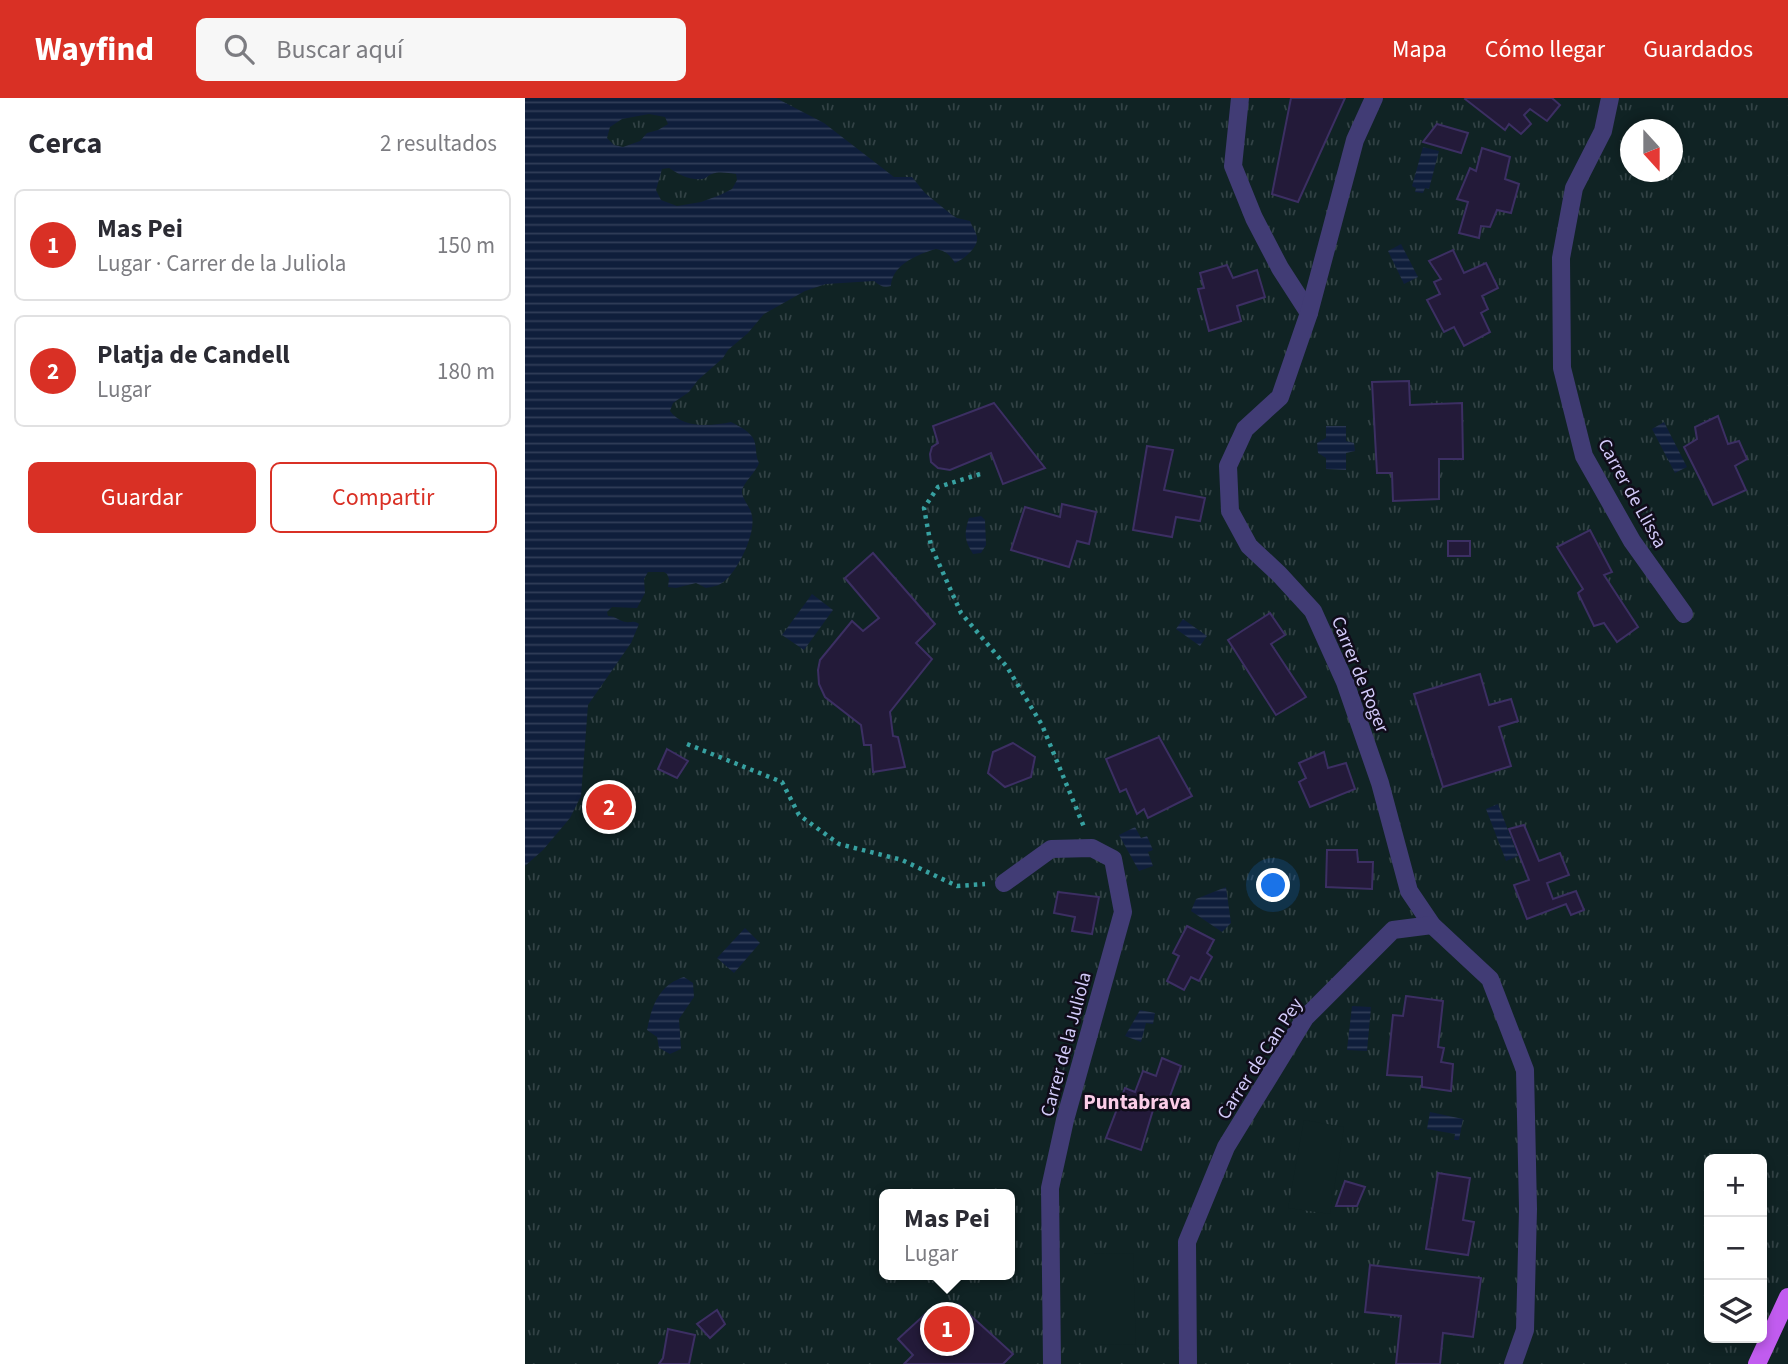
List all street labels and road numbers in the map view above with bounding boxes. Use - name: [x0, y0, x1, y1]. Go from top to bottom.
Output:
- street label: Carrer de Llissa: [1590, 434, 1673, 553]
- street label: Carrer de Roger: [1324, 612, 1395, 737]
- street label: Carrer de la Juliola: [1034, 969, 1099, 1120]
- street label: Carrer de Can Pey: [1211, 993, 1310, 1125]

